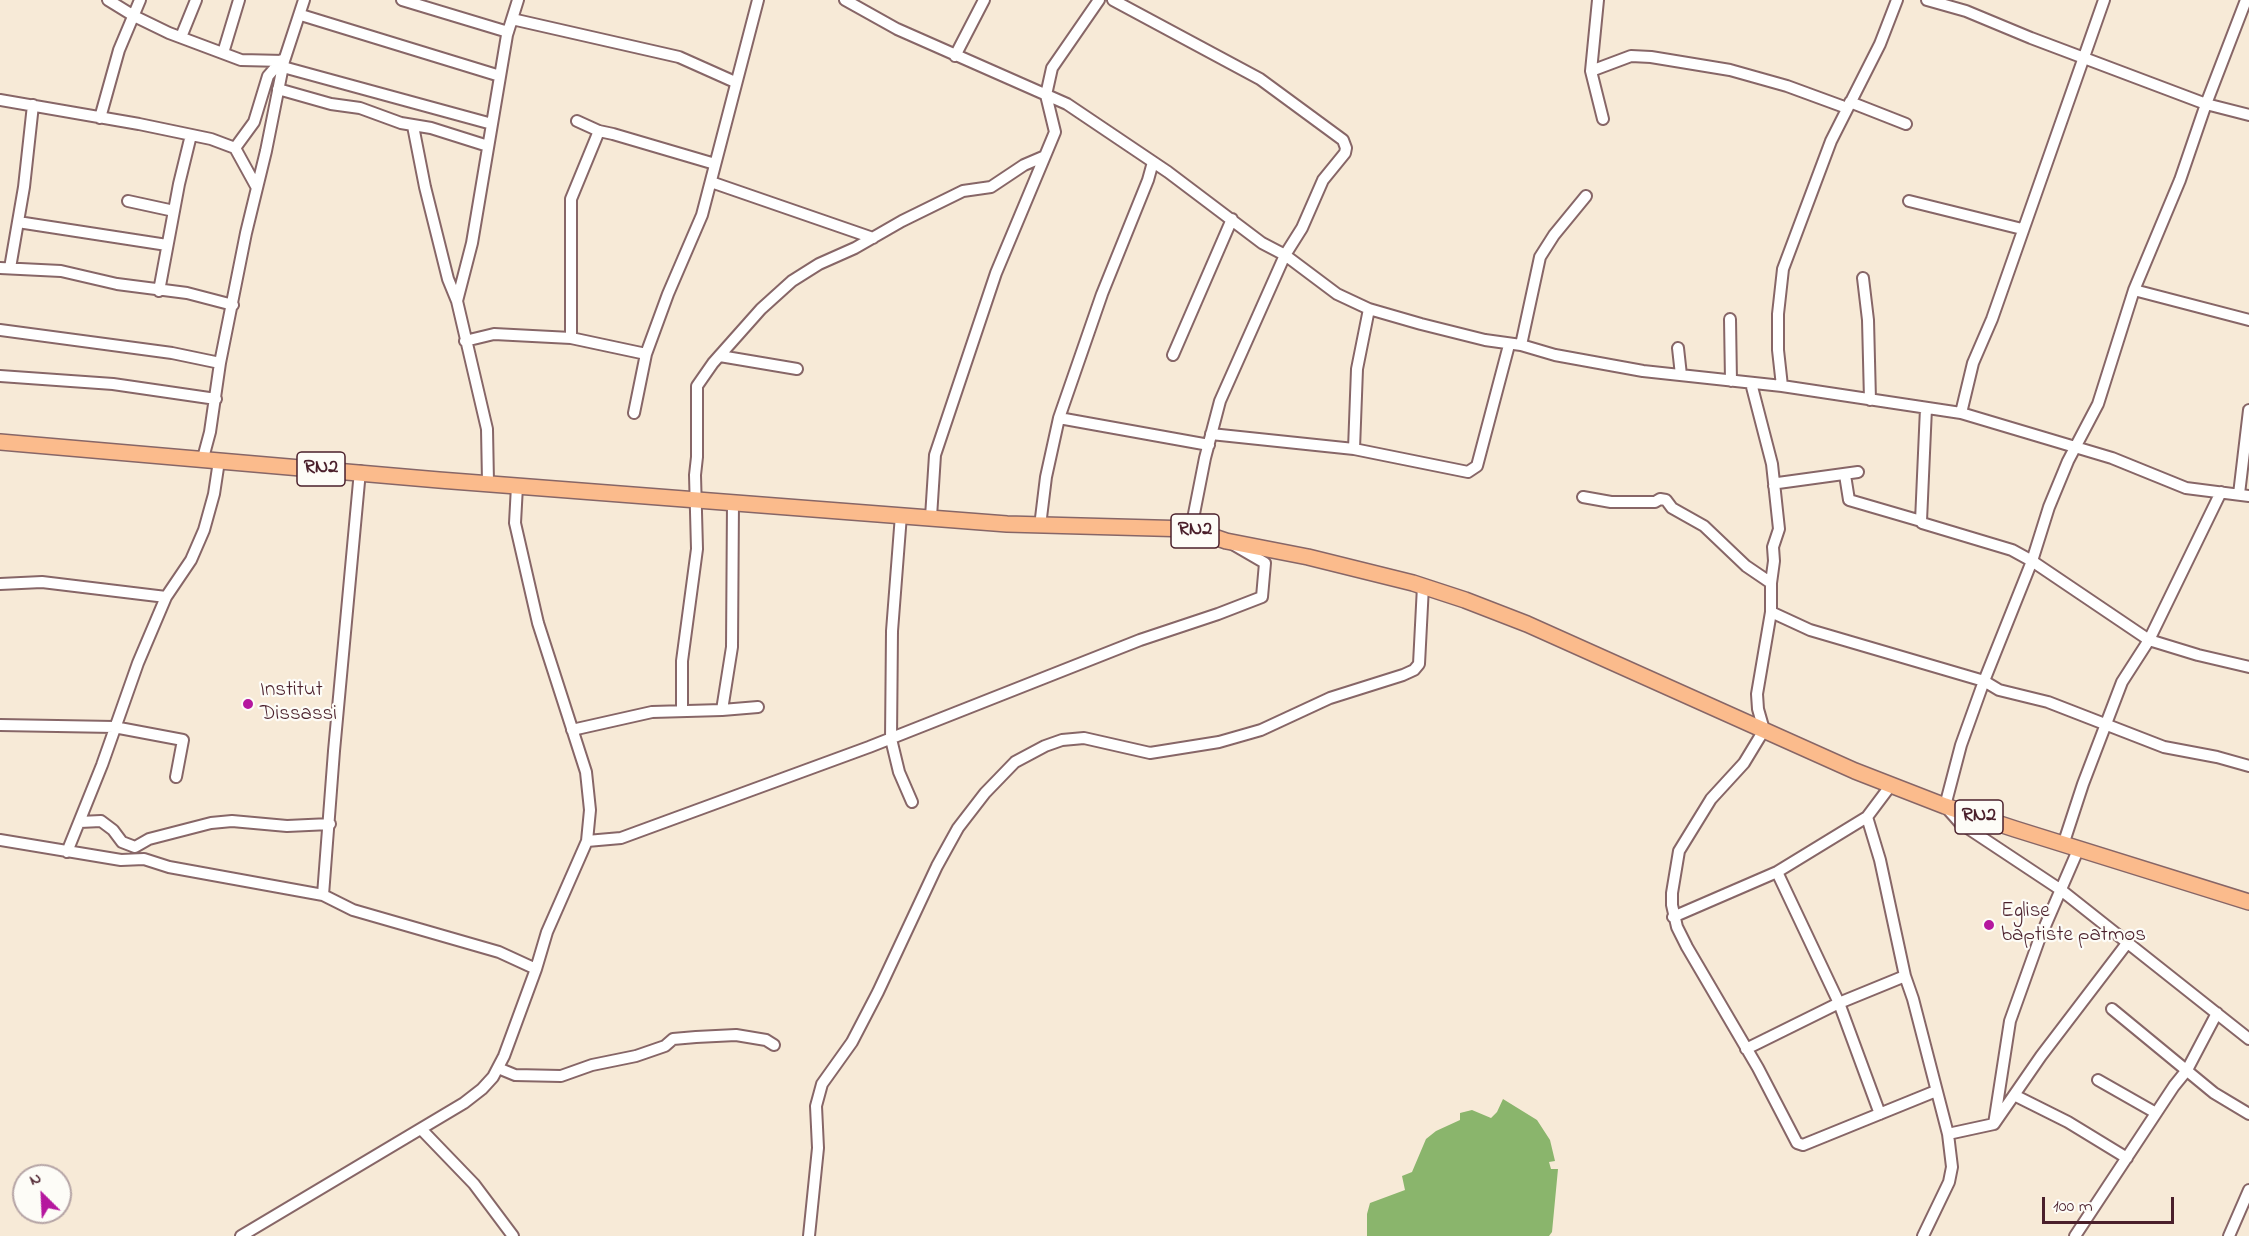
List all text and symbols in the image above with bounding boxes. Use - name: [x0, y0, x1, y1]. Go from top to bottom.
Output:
- road number: RN2: [297, 452, 345, 486]
- road number: RN2: [1171, 514, 1219, 548]
- place label: Institut Dissassi: [260, 679, 337, 729]
- marker: Institut Dissassi: [241, 697, 255, 711]
- road number: RN2: [1955, 800, 2003, 834]
- place label: Eglise baptiste patmos: [2001, 900, 2146, 950]
- marker: Eglise baptiste patmos: [1982, 918, 1996, 932]
- north arrow: [12, 1164, 72, 1224]
- text: N: [26, 1166, 45, 1193]
- scale bar: [2045, 1185, 2177, 1223]
- text: 100 m: [2053, 1194, 2093, 1220]

